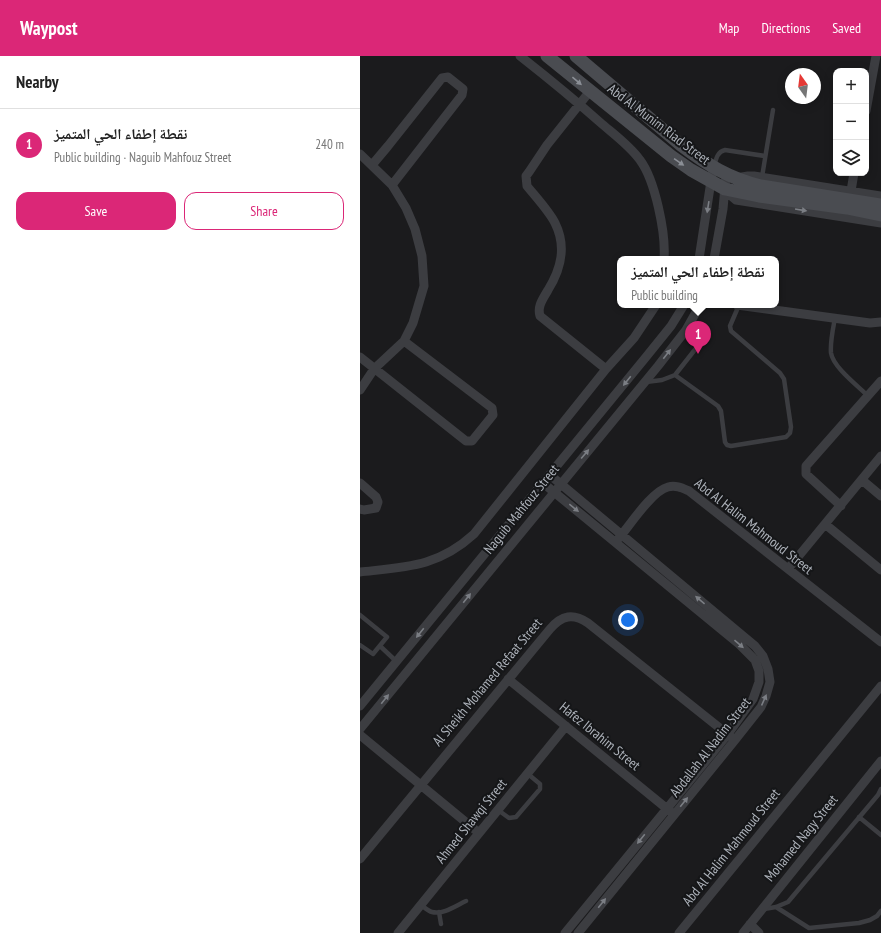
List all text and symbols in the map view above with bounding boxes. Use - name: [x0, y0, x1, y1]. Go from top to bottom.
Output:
- text: Waypost: [20, 16, 77, 40]
- text: Map: [719, 19, 739, 37]
- text: Directions: [761, 19, 810, 37]
- text: Saved: [832, 19, 861, 37]
- north arrow: [785, 68, 821, 104]
- map controls: [833, 68, 869, 176]
- button: +: [833, 68, 869, 104]
- text: Nearby: [16, 71, 59, 93]
- one-way arrow: [572, 76, 582, 85]
- street label: Abd Al Munim Riad Street: [604, 80, 714, 169]
- button: −: [833, 104, 869, 140]
- text: نقطة إطفاء الحي المتميز: [54, 124, 187, 143]
- text: 1: [26, 136, 32, 153]
- text: 240 m: [315, 136, 344, 153]
- button: layers: [833, 140, 869, 176]
- text: Public building · Naguib Mahfouz Street: [54, 149, 231, 166]
- one-way arrow: [674, 158, 684, 166]
- button: Save: [16, 192, 176, 230]
- button: Share: [184, 192, 344, 230]
- one-way arrow: [704, 201, 710, 213]
- one-way arrow: [795, 207, 807, 213]
- popup: [617, 256, 779, 308]
- text: نقطة إطفاء الحي المتميز: [631, 262, 765, 281]
- text: Public building: [631, 287, 698, 304]
- pin: 1: [685, 321, 711, 354]
- one-way arrow: [663, 348, 672, 359]
- one-way arrow: [622, 375, 631, 386]
- one-way arrow: [580, 449, 589, 460]
- street label: Naguib Mahfouz Street: [479, 460, 563, 558]
- street label: Abd Al Halim Mahmoud Street: [691, 474, 817, 578]
- one-way arrow: [568, 504, 579, 512]
- one-way arrow: [462, 592, 471, 603]
- one-way arrow: [695, 595, 706, 604]
- your location: [618, 610, 638, 630]
- street label: Al Sheikh Mohamed Refaat Street: [428, 614, 546, 750]
- one-way arrow: [416, 627, 425, 638]
- one-way arrow: [734, 639, 744, 648]
- one-way arrow: [380, 693, 389, 704]
- street label: Abdallah Al Nadim Street: [666, 694, 755, 800]
- one-way arrow: [761, 694, 767, 705]
- street label: Hafez Ibrahim Street: [556, 698, 644, 774]
- street label: Ahmed Shawqi Street: [431, 775, 511, 867]
- street label: Abd Al Halim Mahmoud Street: [678, 785, 784, 909]
- street label: Mohamed Nagy Street: [760, 791, 842, 885]
- one-way arrow: [680, 796, 689, 807]
- one-way arrow: [637, 833, 646, 844]
- one-way arrow: [598, 897, 607, 908]

